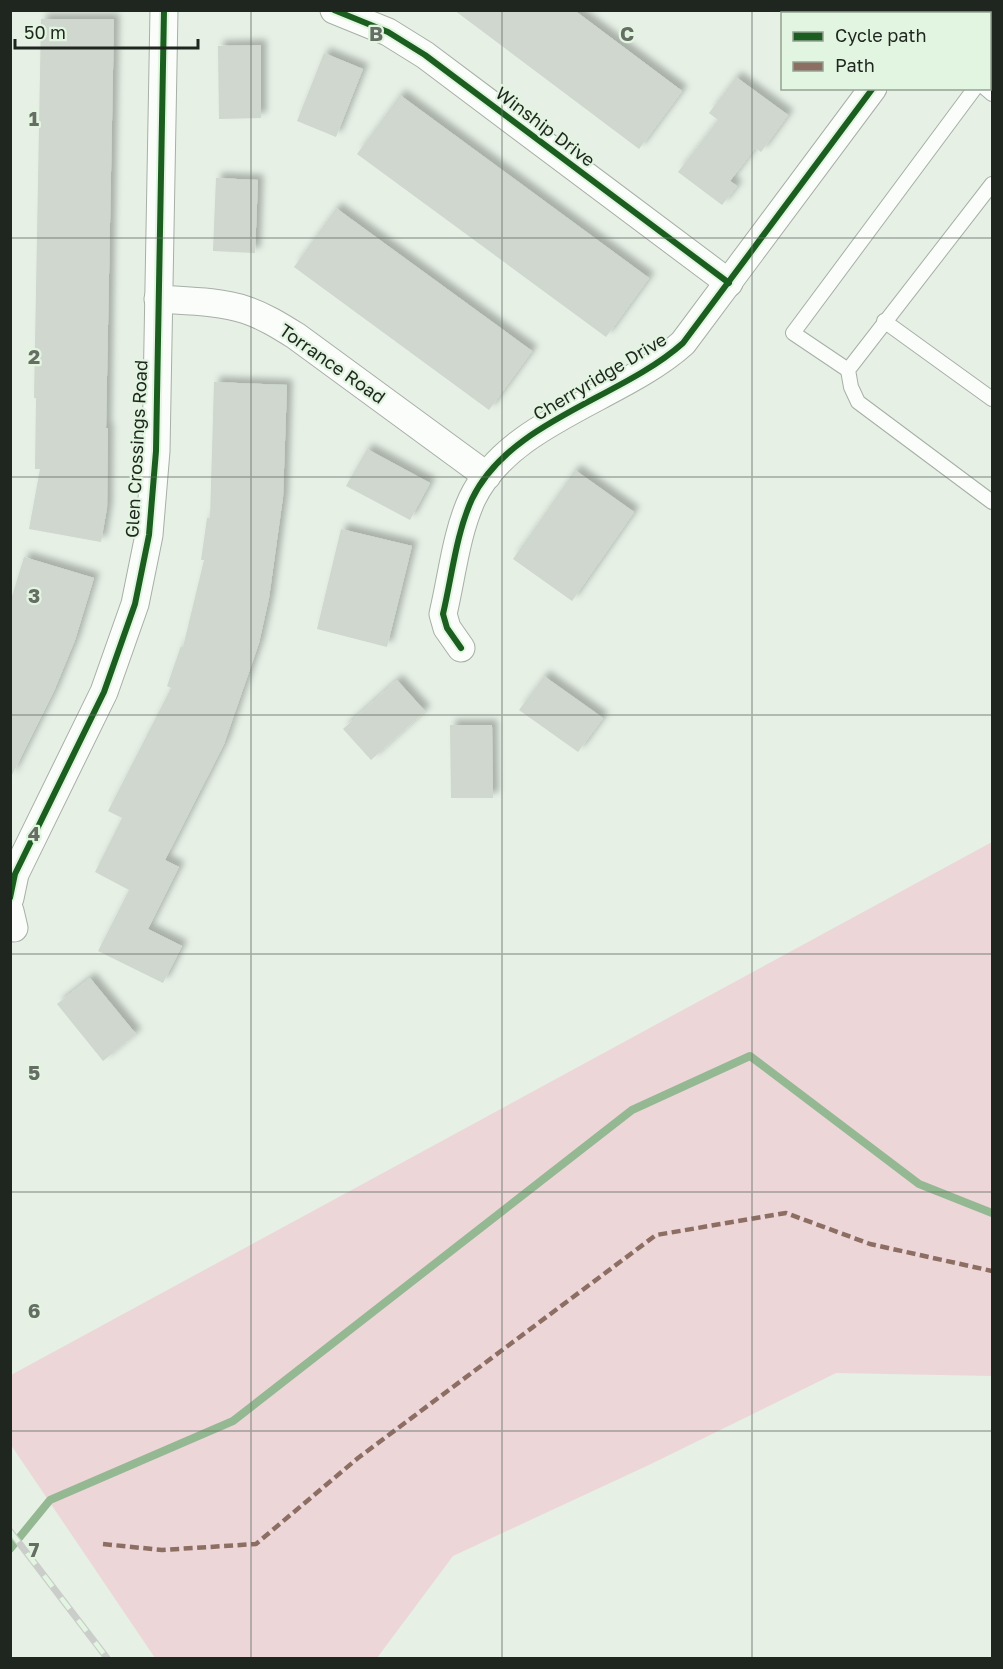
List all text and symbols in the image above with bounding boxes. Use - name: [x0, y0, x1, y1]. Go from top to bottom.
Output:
- scale bar: [15, 12, 198, 50]
- legend: [781, 12, 991, 90]
- text: 50 m: [24, 21, 66, 43]
- text: B: [369, 21, 383, 45]
- text: C: [620, 21, 634, 45]
- text: Cycle path: [835, 24, 927, 46]
- text: Path: [835, 54, 875, 76]
- street label: Winship Drive: [492, 82, 600, 171]
- text: 1: [29, 106, 39, 130]
- street label: Torrance Road: [275, 319, 390, 408]
- street label: Cherryridge Drive: [529, 328, 670, 425]
- text: 2: [28, 344, 40, 368]
- street label: Glen Crossings Road: [120, 359, 152, 539]
- text: 3: [28, 583, 40, 607]
- text: 4: [28, 821, 40, 845]
- text: 5: [28, 1060, 40, 1084]
- text: 6: [28, 1298, 40, 1322]
- text: 7: [29, 1537, 40, 1561]

